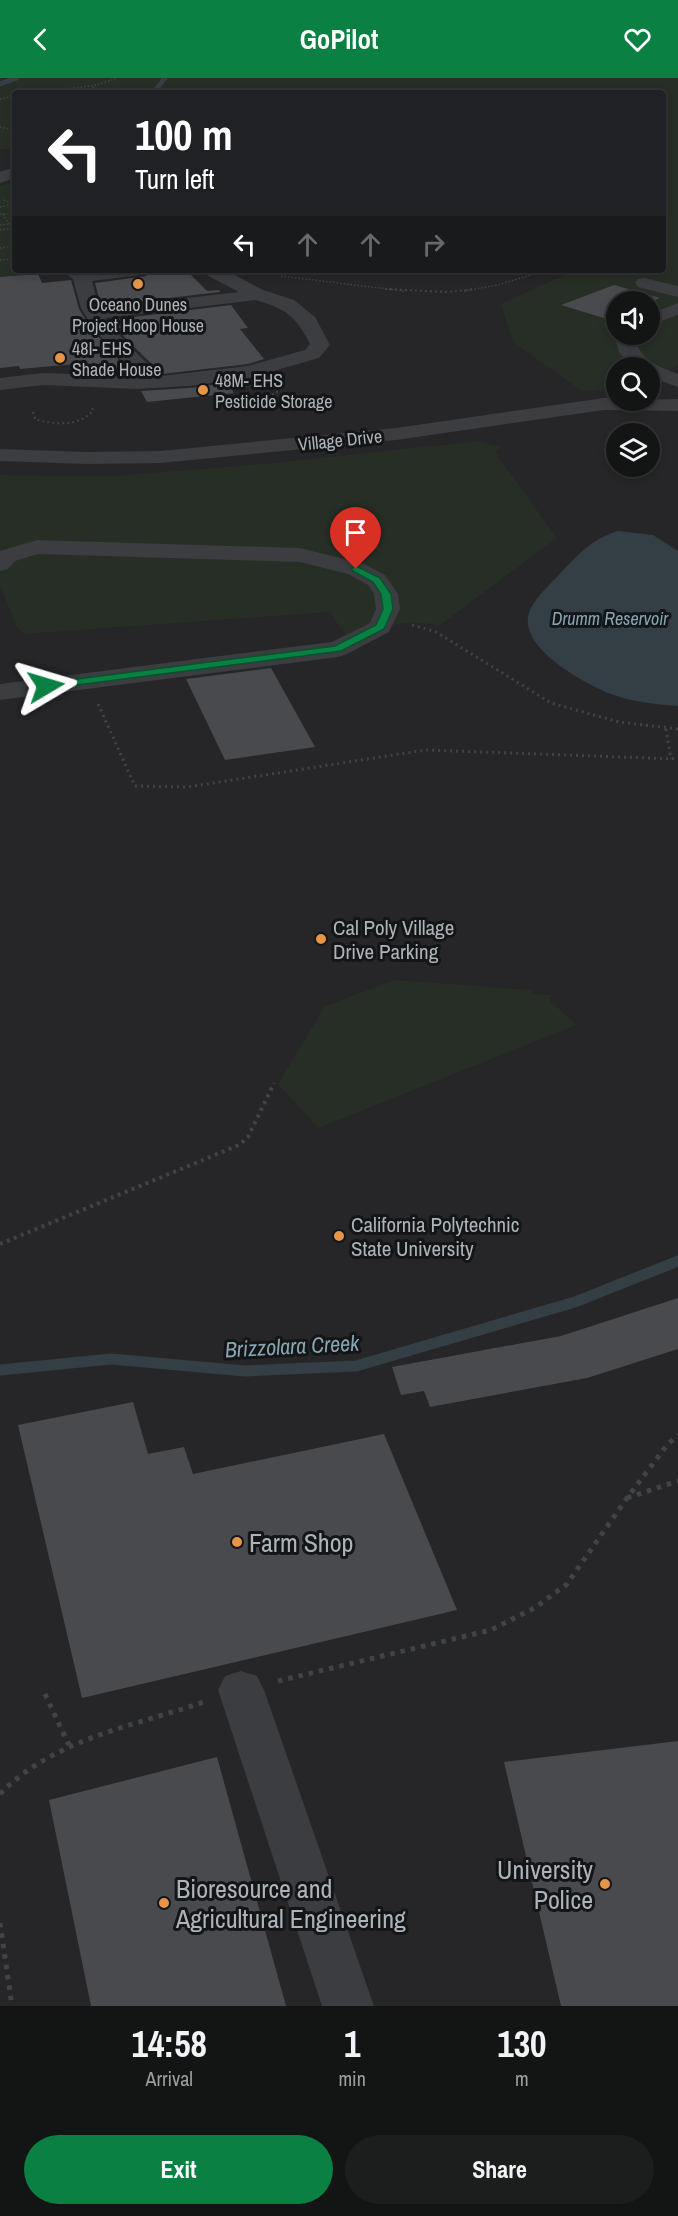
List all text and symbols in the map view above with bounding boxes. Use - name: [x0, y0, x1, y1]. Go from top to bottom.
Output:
- text: GoPilot: [300, 21, 378, 57]
- icon: back: [24, 23, 57, 56]
- icon: heart: [621, 23, 654, 56]
- text: 100 m: [135, 107, 233, 163]
- icon: left: [36, 114, 114, 192]
- text: Turn left: [135, 161, 214, 197]
- icon: left: [228, 228, 261, 261]
- icon: ahead: [291, 228, 324, 261]
- icon: ahead: [354, 228, 387, 261]
- icon: right: [417, 228, 450, 261]
- marker: Oceano Dunes Project Hoop House: [131, 277, 145, 291]
- map controls: [606, 291, 660, 477]
- button: sound: [606, 291, 660, 345]
- place label: Oceano Dunes Project Hoop House: [72, 292, 204, 338]
- place label: 48I- EHS Shade House: [72, 336, 161, 382]
- marker: 48I- EHS Shade House: [53, 351, 67, 365]
- button: search: [606, 357, 660, 411]
- place label: 48M- EHS Pesticide Storage: [215, 368, 332, 414]
- marker: 48M- EHS Pesticide Storage: [196, 383, 210, 397]
- street label: Village Drive: [297, 423, 383, 457]
- button: layers: [606, 423, 660, 477]
- pin: [330, 507, 381, 569]
- icon: arrive: [339, 516, 372, 549]
- water label: Drumm Reservoir: [552, 606, 669, 631]
- position arrow: [14, 654, 78, 718]
- place label: Cal Poly Village Drive Parking: [333, 913, 454, 966]
- marker: Cal Poly Village Drive Parking: [314, 932, 328, 946]
- place label: California Polytechnic State University: [351, 1210, 519, 1263]
- marker: California Polytechnic State University: [332, 1229, 346, 1243]
- water label: Brizzolara Creek: [224, 1327, 361, 1364]
- place label: Farm Shop: [249, 1525, 353, 1560]
- marker: Farm Shop: [230, 1535, 244, 1549]
- place label: University Police: [497, 1852, 593, 1917]
- place label: Bioresource and Agricultural Engineering: [175, 1871, 406, 1936]
- marker: University Police: [598, 1877, 612, 1891]
- marker: Bioresource and Agricultural Engineering: [157, 1896, 171, 1910]
- text: 14:58: [131, 2020, 207, 2068]
- text: 1: [344, 2020, 360, 2068]
- text: 130: [497, 2020, 547, 2068]
- text: Arrival: [146, 2065, 193, 2092]
- text: min: [338, 2065, 366, 2092]
- text: m: [515, 2065, 529, 2092]
- button: Exit: [24, 2135, 333, 2204]
- button: Share: [345, 2135, 654, 2204]

